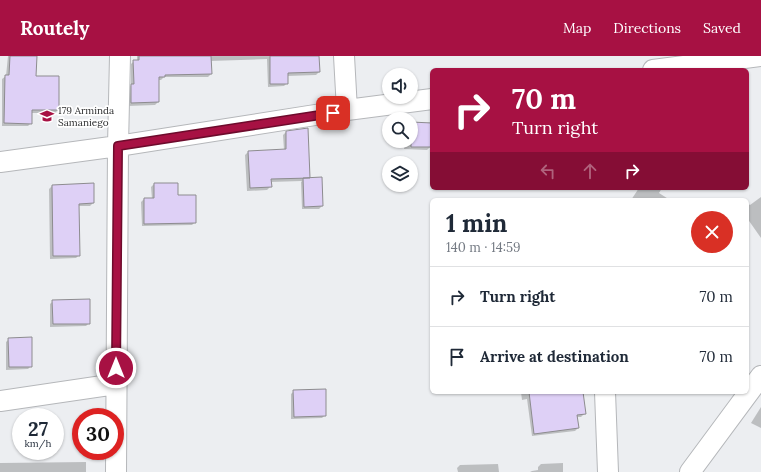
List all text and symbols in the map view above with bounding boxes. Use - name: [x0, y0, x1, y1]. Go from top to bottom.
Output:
- text: Routely: [20, 16, 90, 40]
- text: Map: [563, 19, 591, 37]
- text: Directions: [613, 19, 681, 37]
- text: Saved: [703, 19, 741, 37]
- map controls: [382, 68, 418, 192]
- button: sound: [382, 68, 418, 104]
- text: 70 m: [512, 81, 576, 117]
- icon: right: [446, 84, 498, 136]
- pin: [316, 96, 350, 130]
- icon: arrive: [322, 102, 344, 124]
- place label: 179 Arminda Samaniego: [58, 104, 114, 129]
- school or university icon: 179 Arminda Samaniego: [39, 108, 55, 124]
- button: search: [382, 112, 418, 148]
- text: Turn right: [512, 116, 598, 139]
- button: layers: [382, 156, 418, 192]
- icon: left: [537, 160, 559, 182]
- icon: ahead: [579, 160, 601, 182]
- icon: right: [621, 160, 643, 182]
- text: 1 min: [446, 208, 507, 239]
- button: close: [691, 211, 733, 253]
- text: 140 m · 14:59: [446, 239, 521, 256]
- icon: right: [446, 286, 468, 308]
- text: Turn right: [480, 287, 556, 306]
- text: 70 m: [699, 287, 733, 306]
- icon: arrive: [446, 346, 468, 368]
- position arrow: [95, 347, 137, 389]
- text: Arrive at destination: [480, 347, 629, 366]
- text: 70 m: [699, 347, 733, 366]
- speed limit sign: 30: [72, 408, 124, 460]
- text: 27: [28, 416, 48, 441]
- text: km/h: [24, 437, 52, 450]

